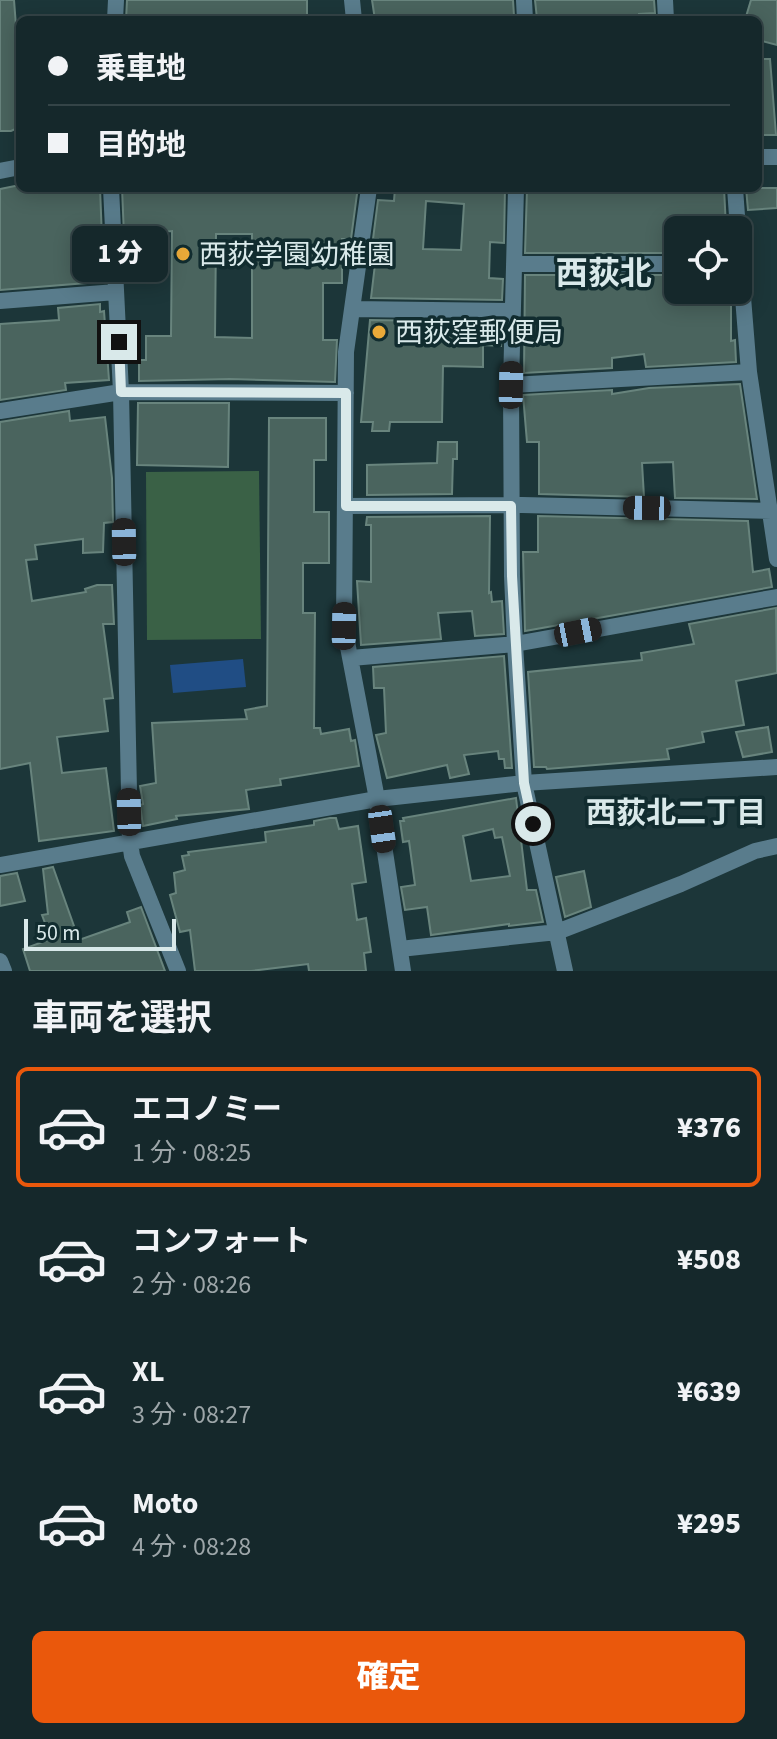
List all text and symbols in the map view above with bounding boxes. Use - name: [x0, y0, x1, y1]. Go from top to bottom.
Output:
- text: 乗車地: [96, 47, 186, 90]
- text: 目的地: [96, 124, 186, 167]
- map controls: [664, 216, 752, 304]
- button: locate: [664, 216, 752, 304]
- callout: 1 分: [71, 226, 167, 282]
- text: 1 分: [97, 235, 143, 272]
- place label: 西荻学園幼稚園: [199, 235, 395, 275]
- marker: 西荻学園幼稚園: [174, 245, 192, 263]
- district label: 西荻北: [556, 251, 652, 297]
- place label: 西荻窪郵便局: [395, 313, 563, 353]
- marker: 西荻窪郵便局: [370, 323, 388, 341]
- route end: [101, 324, 137, 360]
- car: [499, 361, 523, 409]
- car: [623, 496, 671, 520]
- car: [112, 518, 136, 566]
- car: [332, 602, 356, 650]
- car: [552, 616, 604, 648]
- car: [117, 788, 141, 836]
- district label: 西荻北二丁目: [586, 792, 766, 835]
- car: [367, 804, 397, 854]
- route start: [515, 806, 551, 842]
- scale bar: [24, 915, 176, 951]
- text: 50 m: [36, 917, 81, 949]
- text: 車両を選択: [32, 993, 212, 1044]
- text: エコノミー: [132, 1088, 282, 1131]
- icon: car: [36, 1091, 108, 1163]
- text: ¥376: [677, 1106, 741, 1149]
- text: 1 分 · 08:25: [132, 1134, 251, 1171]
- text: コンフォート: [132, 1220, 311, 1263]
- icon: car: [36, 1223, 108, 1295]
- text: ¥508: [677, 1238, 741, 1281]
- text: 2 分 · 08:26: [132, 1266, 251, 1303]
- text: XL: [132, 1350, 165, 1393]
- icon: car: [36, 1355, 108, 1427]
- text: ¥639: [677, 1370, 741, 1413]
- text: 3 分 · 08:27: [132, 1396, 251, 1433]
- text: Moto: [132, 1482, 198, 1525]
- icon: car: [36, 1487, 108, 1559]
- text: ¥295: [677, 1502, 741, 1545]
- text: 4 分 · 08:28: [132, 1528, 251, 1565]
- button: 確定: [32, 1631, 745, 1723]

